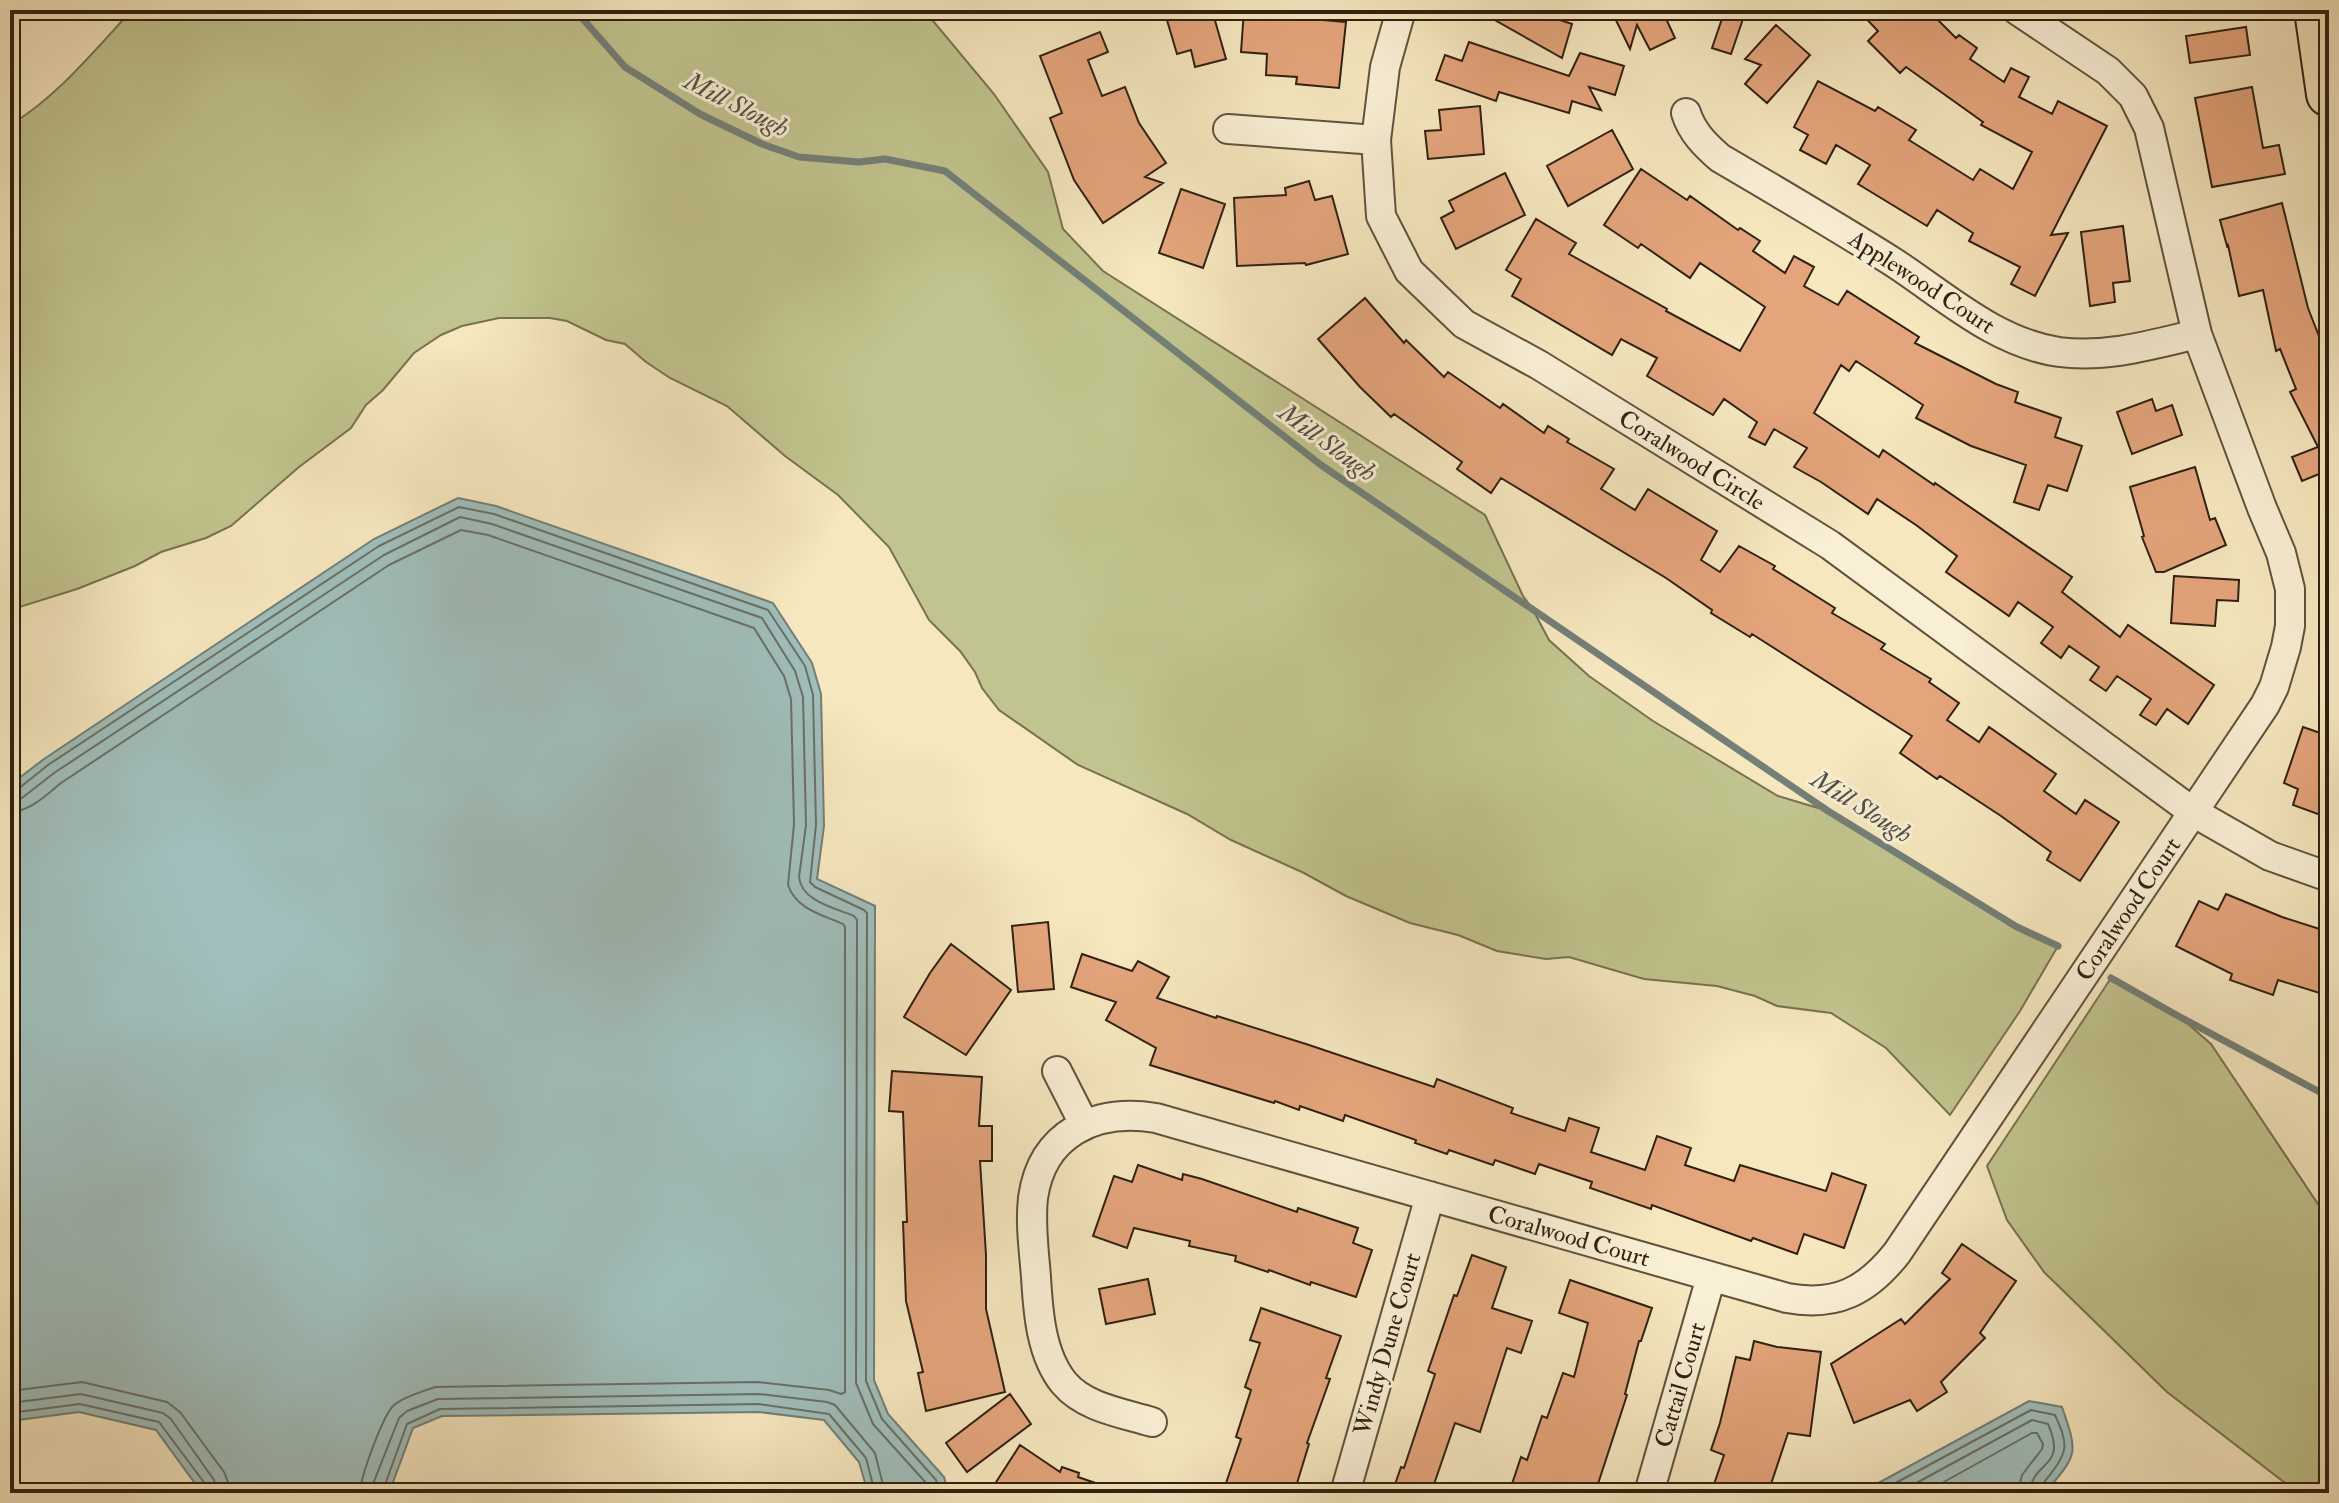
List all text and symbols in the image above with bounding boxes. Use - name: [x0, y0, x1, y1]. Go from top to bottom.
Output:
- water label: Mill Slough: [677, 64, 794, 145]
- street label: Applewood Court: [1842, 223, 2001, 341]
- water label: Mill Slough: [1271, 395, 1383, 489]
- street label: Coralwood Circle: [1613, 403, 1771, 518]
- water label: Mill Slough: [1803, 762, 1918, 850]
- street label: Coralwood Court: [2069, 831, 2188, 987]
- street label: Coralwood Court: [1484, 1199, 1654, 1274]
- street label: Windy Dune Court: [1346, 1249, 1428, 1440]
- street label: Cattail Court: [1648, 1319, 1713, 1451]

